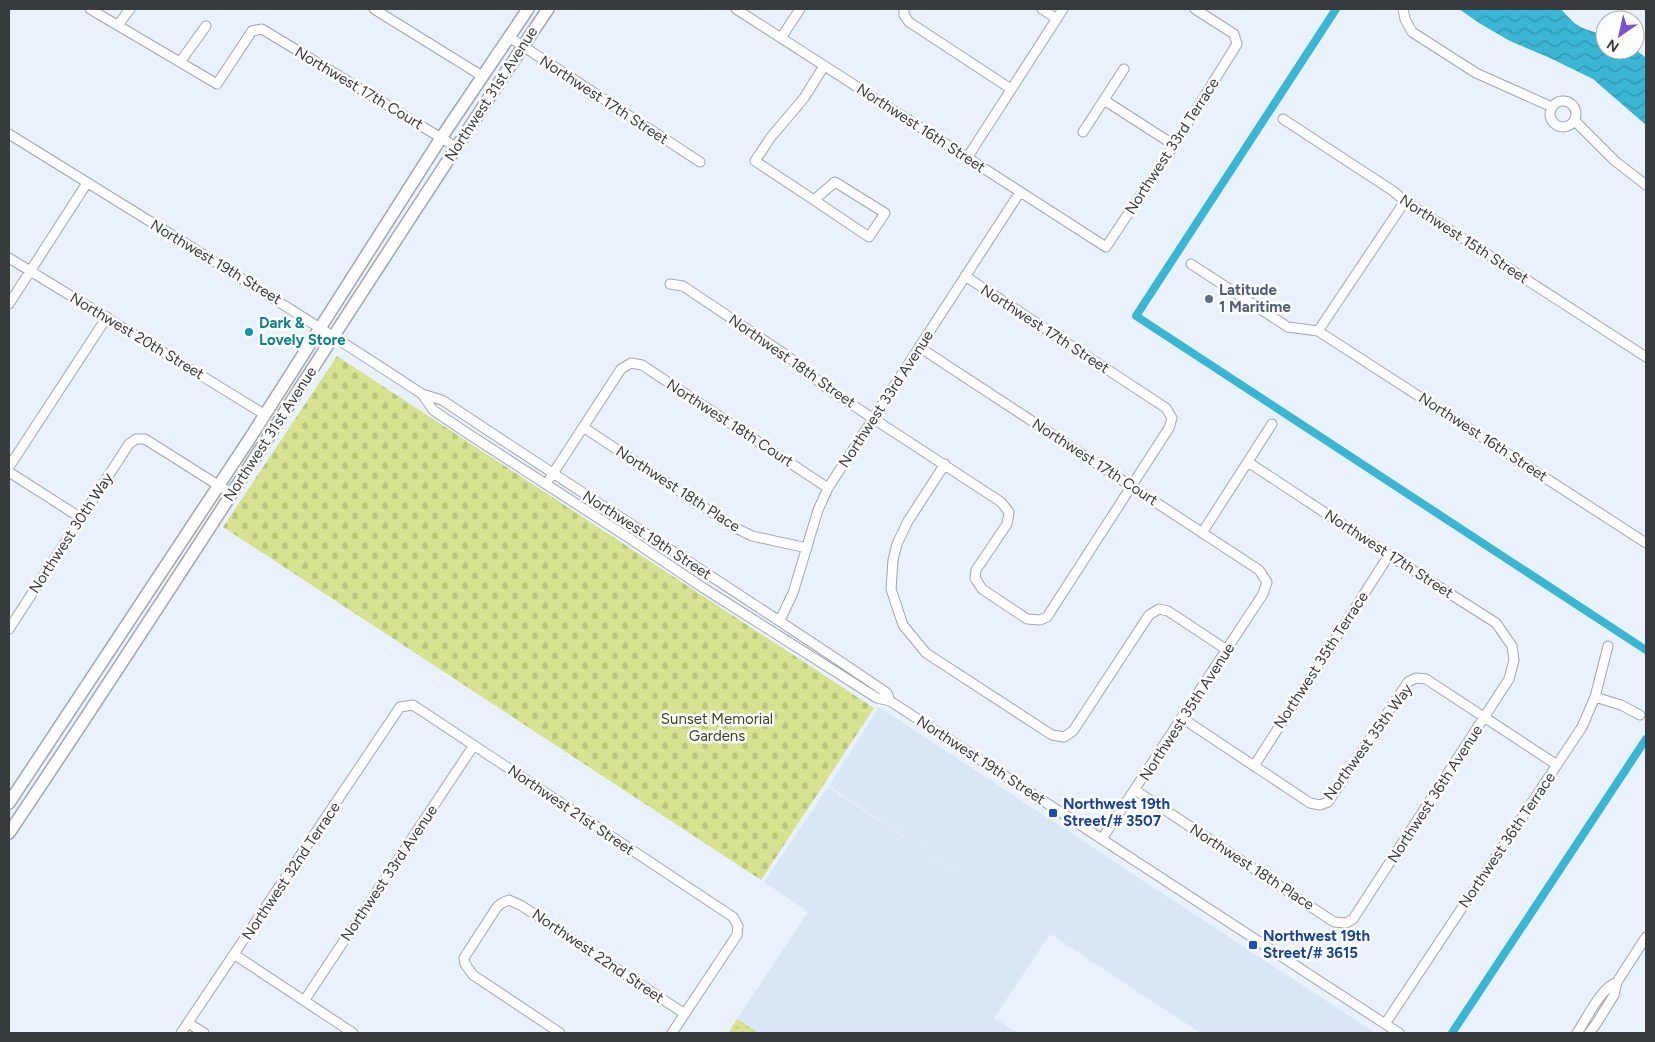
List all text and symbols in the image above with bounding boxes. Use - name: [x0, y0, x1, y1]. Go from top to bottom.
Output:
- north arrow: [1595, 10, 1645, 60]
- street label: Northwest 31st Avenue: [441, 23, 541, 165]
- text: N: [1604, 35, 1622, 55]
- street label: Northwest 17th Court: [292, 43, 427, 133]
- street label: Northwest 17th Street: [536, 52, 672, 148]
- street label: Northwest 33rd Terrace: [1121, 74, 1223, 218]
- street label: Northwest 16th Street: [853, 80, 989, 177]
- street label: Northwest 15th Street: [1396, 191, 1532, 288]
- street label: Northwest 19th Street: [147, 216, 285, 308]
- street label: Northwest 17th Street: [977, 281, 1113, 377]
- place label: Latitude 1 Maritime: [1219, 281, 1291, 316]
- street label: Northwest 20th Street: [67, 289, 208, 383]
- marker: Latitude 1 Maritime: [1203, 293, 1215, 305]
- street label: Northwest 18th Street: [725, 310, 859, 412]
- place label: Dark & Lovely Store: [259, 314, 346, 349]
- marker: Dark & Lovely Store: [243, 326, 255, 338]
- street label: Northwest 33rd Avenue: [835, 327, 937, 471]
- street label: Northwest 31st Avenue: [220, 363, 320, 505]
- street label: Northwest 18th Court: [663, 375, 797, 471]
- street label: Northwest 16th Street: [1415, 389, 1551, 486]
- street label: Northwest 17th Court: [1029, 415, 1161, 510]
- street label: Northwest 18th Place: [612, 442, 744, 536]
- street label: Northwest 30th Way: [25, 469, 117, 597]
- street label: Northwest 19th Street: [579, 487, 715, 584]
- street label: Northwest 17th Street: [1321, 506, 1457, 602]
- street label: Northwest 35th Terrace: [1270, 588, 1372, 732]
- street label: Northwest 35th Avenue: [1136, 640, 1238, 784]
- street label: Northwest 35th Way: [1320, 680, 1416, 804]
- park label: Sunset Memorial Gardens: [661, 710, 773, 745]
- street label: Northwest 19th Street: [913, 712, 1049, 809]
- street label: Northwest 36th Avenue: [1384, 722, 1486, 866]
- street label: Northwest 21st Street: [504, 761, 638, 859]
- street label: Northwest 36th Terrace: [1455, 769, 1559, 911]
- place label: Northwest 19th Street/# 3507: [1063, 795, 1170, 830]
- street label: Northwest 32nd Terrace: [238, 799, 344, 943]
- street label: Northwest 33rd Avenue: [337, 802, 441, 944]
- marker: Northwest 19th Street/# 3507: [1047, 807, 1059, 819]
- street label: Northwest 18th Place: [1186, 820, 1318, 914]
- street label: Northwest 22nd Street: [529, 905, 668, 1007]
- place label: Northwest 19th Street/# 3615: [1263, 927, 1370, 962]
- marker: Northwest 19th Street/# 3615: [1247, 939, 1259, 951]

